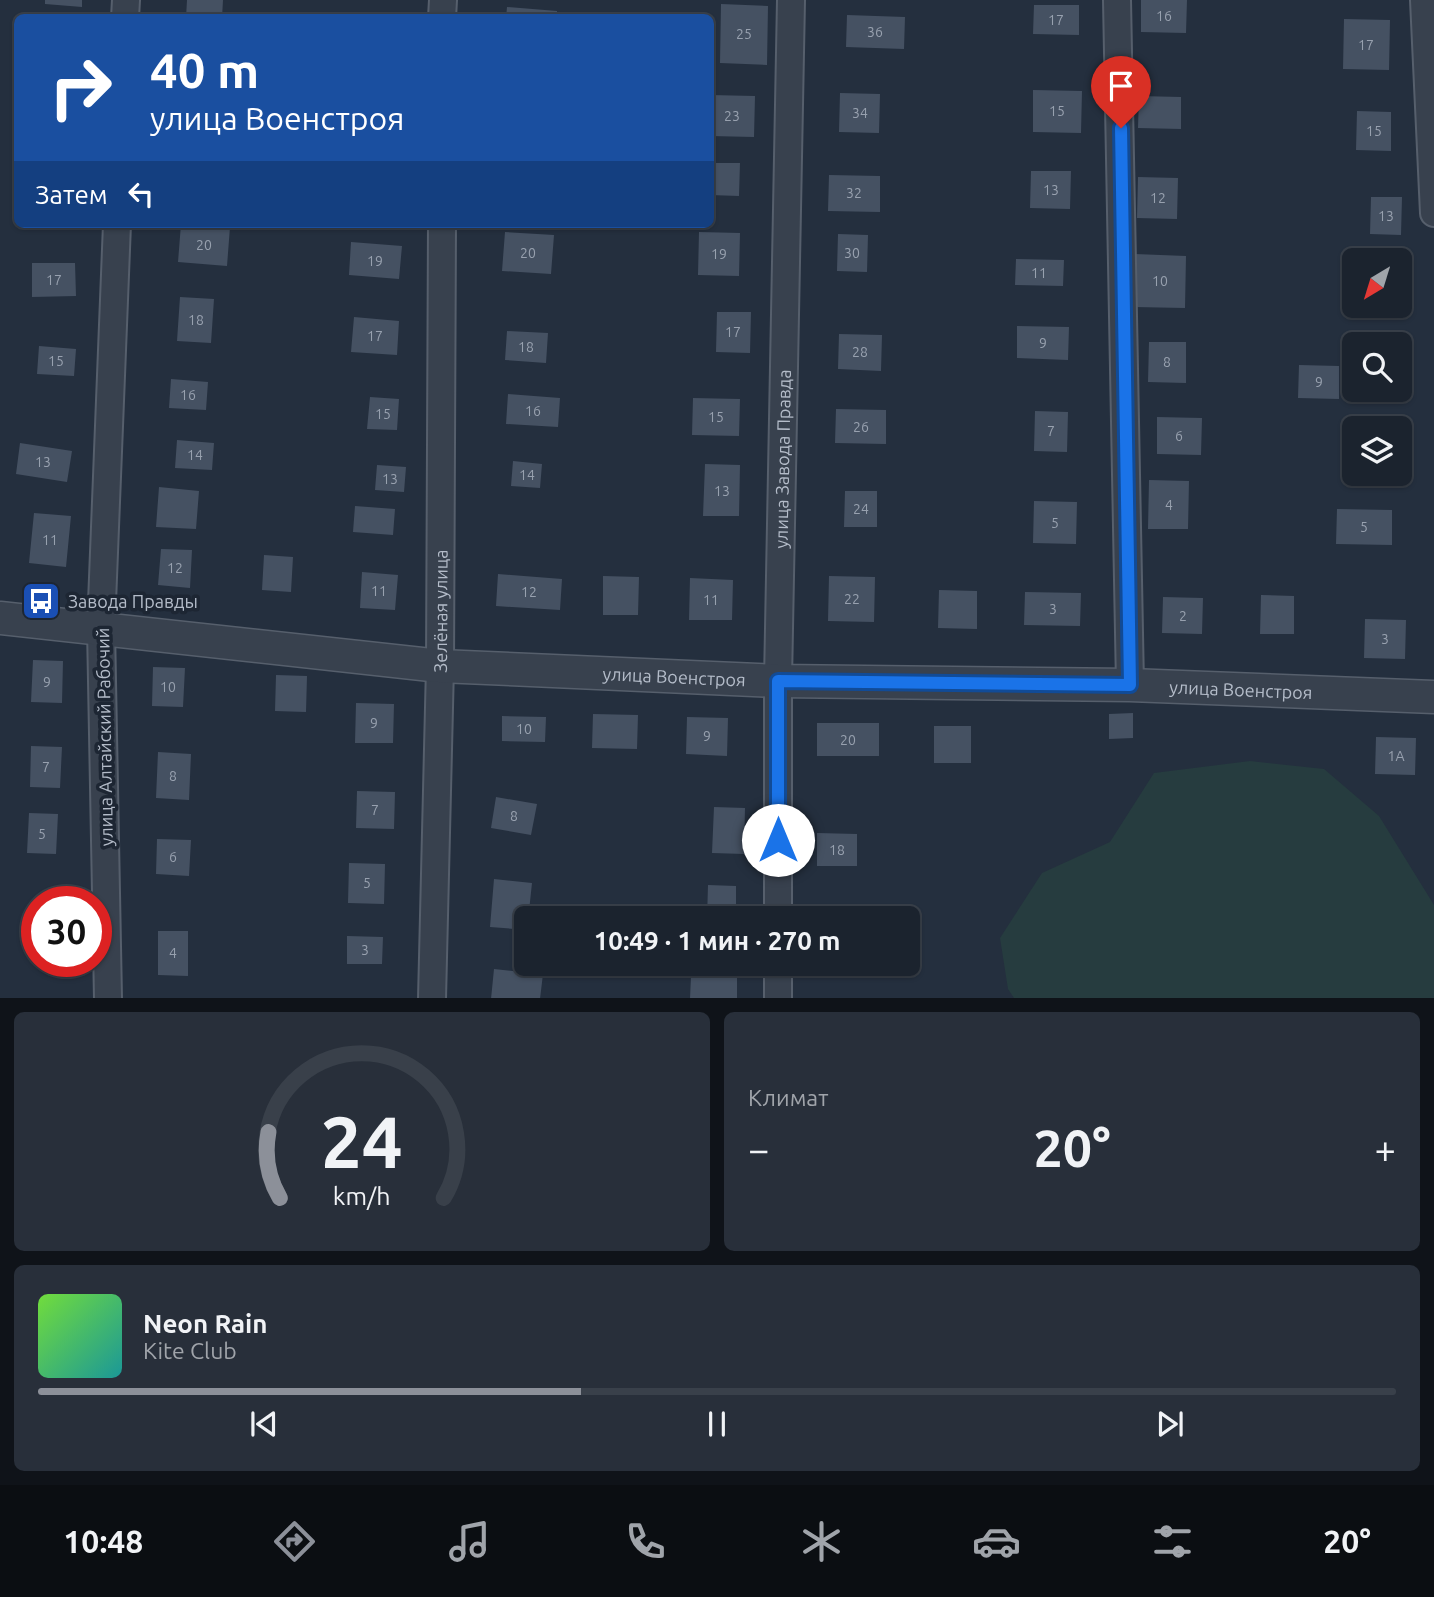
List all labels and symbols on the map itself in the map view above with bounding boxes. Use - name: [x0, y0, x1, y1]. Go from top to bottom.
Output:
- house number: 16: [1156, 8, 1172, 24]
- house number: 17: [1048, 12, 1064, 28]
- house number: 36: [867, 24, 883, 40]
- house number: 25: [736, 26, 752, 42]
- house number: 17: [1358, 37, 1374, 53]
- pin: [1091, 56, 1151, 128]
- house number: 15: [1049, 103, 1065, 119]
- house number: 34: [852, 105, 868, 121]
- house number: 23: [724, 108, 740, 124]
- house number: 15: [1366, 123, 1382, 139]
- house number: 13: [1043, 182, 1059, 198]
- house number: 32: [846, 185, 862, 201]
- house number: 12: [1150, 190, 1166, 206]
- house number: 13: [1378, 208, 1394, 224]
- house number: 20: [196, 237, 212, 253]
- house number: 20: [520, 245, 536, 261]
- house number: 30: [844, 245, 860, 261]
- house number: 19: [711, 246, 727, 262]
- north arrow: [1342, 248, 1412, 318]
- house number: 19: [367, 253, 383, 269]
- house number: 11: [1031, 265, 1047, 281]
- house number: 17: [46, 272, 62, 288]
- house number: 10: [1152, 273, 1168, 289]
- house number: 18: [188, 312, 204, 328]
- house number: 17: [725, 324, 741, 340]
- house number: 17: [367, 328, 383, 344]
- house number: 9: [1039, 335, 1047, 351]
- house number: 18: [518, 339, 534, 355]
- house number: 28: [852, 344, 868, 360]
- house number: 15: [48, 353, 64, 369]
- house number: 8: [1163, 354, 1171, 370]
- street label: улица Завода Правда: [771, 369, 794, 549]
- house number: 9: [1315, 374, 1323, 390]
- house number: 16: [180, 387, 196, 403]
- house number: 16: [525, 403, 541, 419]
- house number: 15: [375, 406, 391, 422]
- house number: 15: [708, 409, 724, 425]
- house number: 26: [853, 419, 869, 435]
- house number: 7: [1047, 423, 1055, 439]
- house number: 6: [1175, 428, 1183, 444]
- house number: 14: [187, 447, 203, 463]
- house number: 13: [35, 454, 51, 470]
- house number: 14: [519, 467, 535, 483]
- house number: 13: [382, 471, 398, 487]
- house number: 13: [714, 483, 730, 499]
- house number: 4: [1165, 497, 1173, 513]
- house number: 24: [853, 501, 869, 517]
- house number: 5: [1051, 515, 1059, 531]
- house number: 5: [1360, 519, 1368, 535]
- house number: 11: [42, 532, 58, 548]
- street label: Зелёная улица: [430, 549, 451, 673]
- house number: 12: [167, 560, 183, 576]
- bus stop icon: Завода Правды: [20, 580, 62, 622]
- house number: 11: [371, 583, 387, 599]
- house number: 12: [521, 584, 537, 600]
- place label: Завода Правды: [68, 591, 198, 611]
- house number: 22: [844, 591, 860, 607]
- house number: 11: [703, 592, 719, 608]
- house number: 3: [1049, 601, 1057, 617]
- house number: 2: [1179, 608, 1187, 624]
- street label: улица Алтайский Рабочий: [92, 628, 116, 846]
- house number: 3: [1381, 631, 1389, 647]
- street label: улица Военстроя: [602, 663, 746, 690]
- house number: 9: [43, 674, 51, 690]
- street label: улица Военстроя: [1169, 677, 1313, 702]
- house number: 10: [160, 679, 176, 695]
- house number: 9: [370, 715, 378, 731]
- house number: 10: [516, 721, 532, 737]
- house number: 9: [703, 728, 711, 744]
- house number: 20: [840, 732, 856, 748]
- house number: 1А: [1388, 748, 1405, 764]
- house number: 7: [42, 759, 50, 775]
- house number: 8: [169, 768, 177, 784]
- house number: 7: [371, 802, 379, 818]
- position arrow: [741, 803, 815, 877]
- house number: 8: [510, 808, 518, 824]
- house number: 5: [38, 826, 46, 842]
- house number: 18: [829, 842, 845, 858]
- house number: 6: [169, 849, 177, 865]
- house number: 5: [363, 875, 371, 891]
- speed limit sign: 30: [21, 886, 112, 977]
- house number: 3: [361, 942, 369, 958]
- house number: 4: [169, 945, 177, 961]

